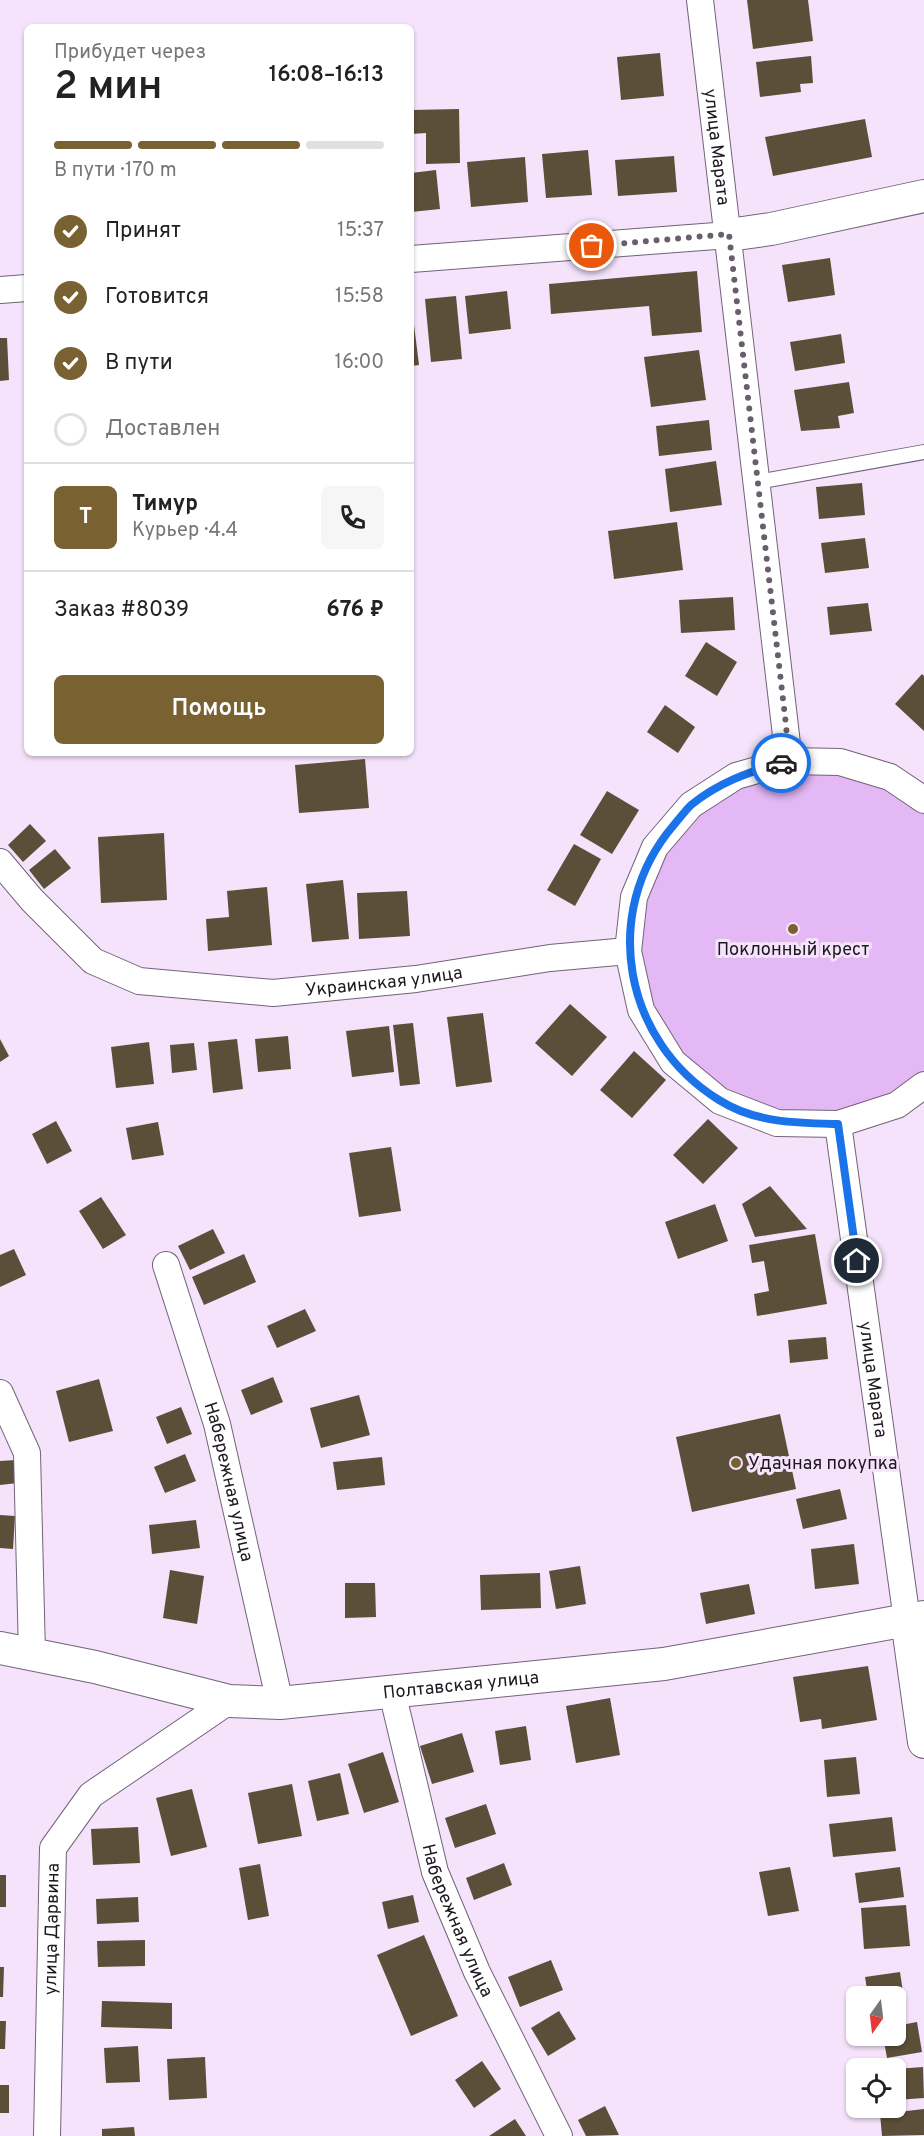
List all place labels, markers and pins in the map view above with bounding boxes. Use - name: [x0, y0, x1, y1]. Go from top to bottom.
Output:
- pin: [566, 220, 617, 271]
- marker: Поклонный крест: [786, 922, 800, 936]
- place label: Поклонный крест: [717, 939, 869, 962]
- pin: [831, 1235, 882, 1286]
- place label: Удачная покупка: [748, 1453, 898, 1476]
- marker: Удачная покупка: [729, 1456, 743, 1470]

